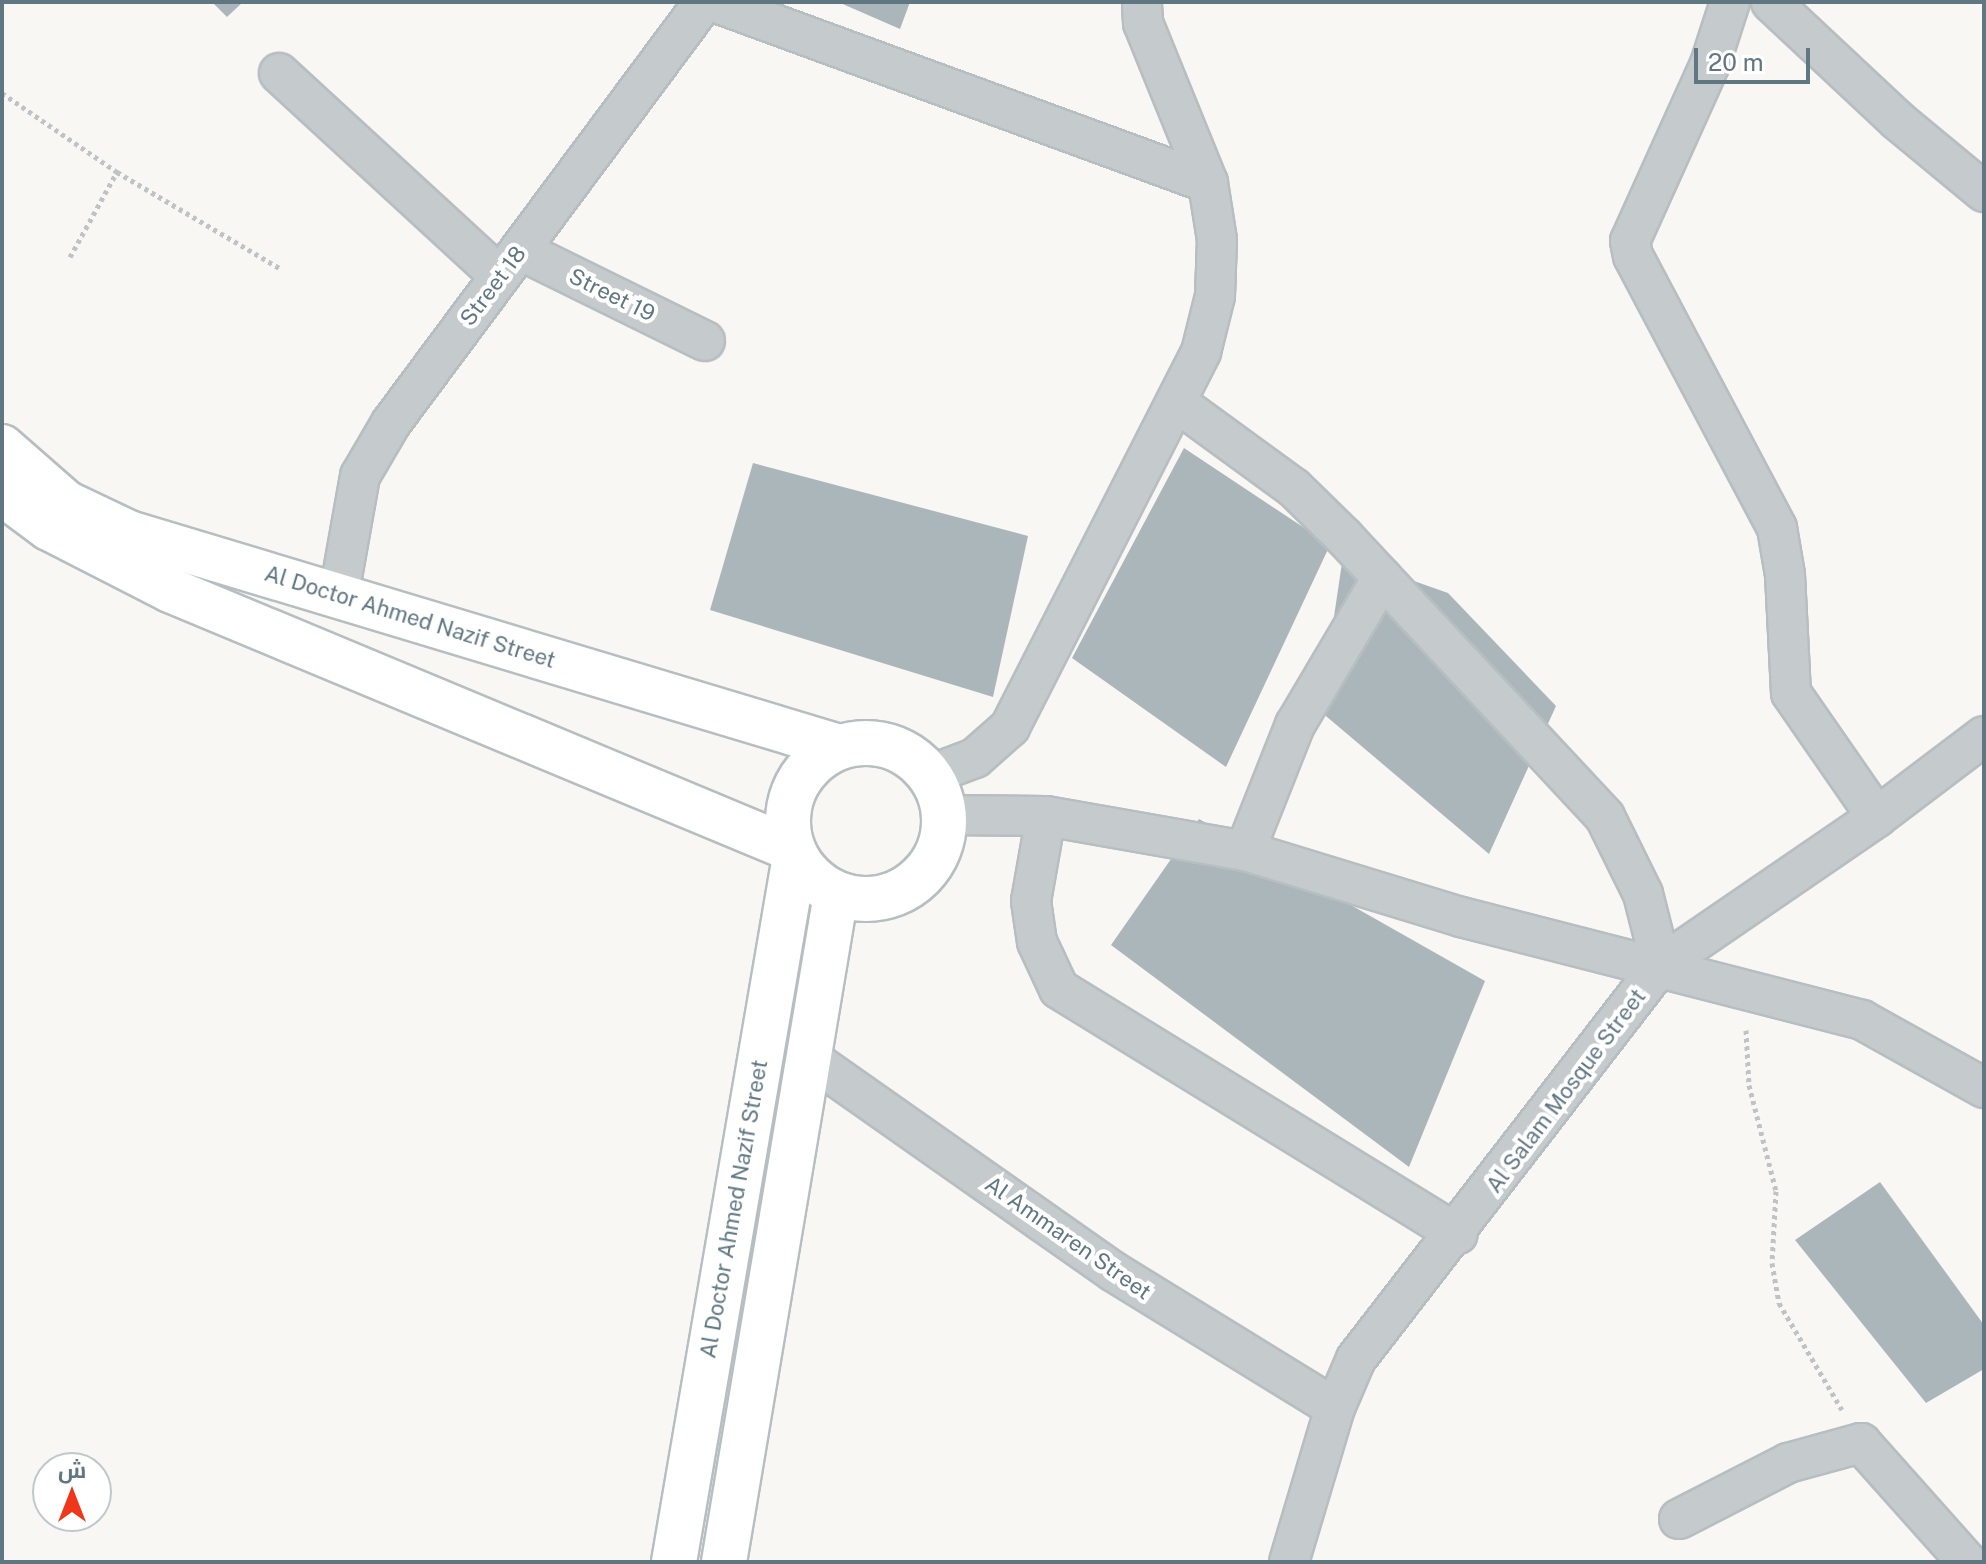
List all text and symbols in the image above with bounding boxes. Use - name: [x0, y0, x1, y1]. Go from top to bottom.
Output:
- scale bar: [1698, 32, 1814, 82]
- text: 20 m: [1708, 48, 1764, 76]
- street label: Street 18: [455, 241, 531, 331]
- street label: Street 19: [565, 263, 659, 327]
- street label: Al Doctor Ahmed Nazif Street: [261, 560, 559, 674]
- street label: Al Salam Mosque Street: [1481, 984, 1651, 1198]
- street label: Al Doctor Ahmed Nazif Street: [695, 1058, 773, 1360]
- street label: Al Ammaren Street: [980, 1171, 1156, 1305]
- north arrow: [32, 1452, 112, 1532]
- text: ش: [58, 1457, 86, 1483]

